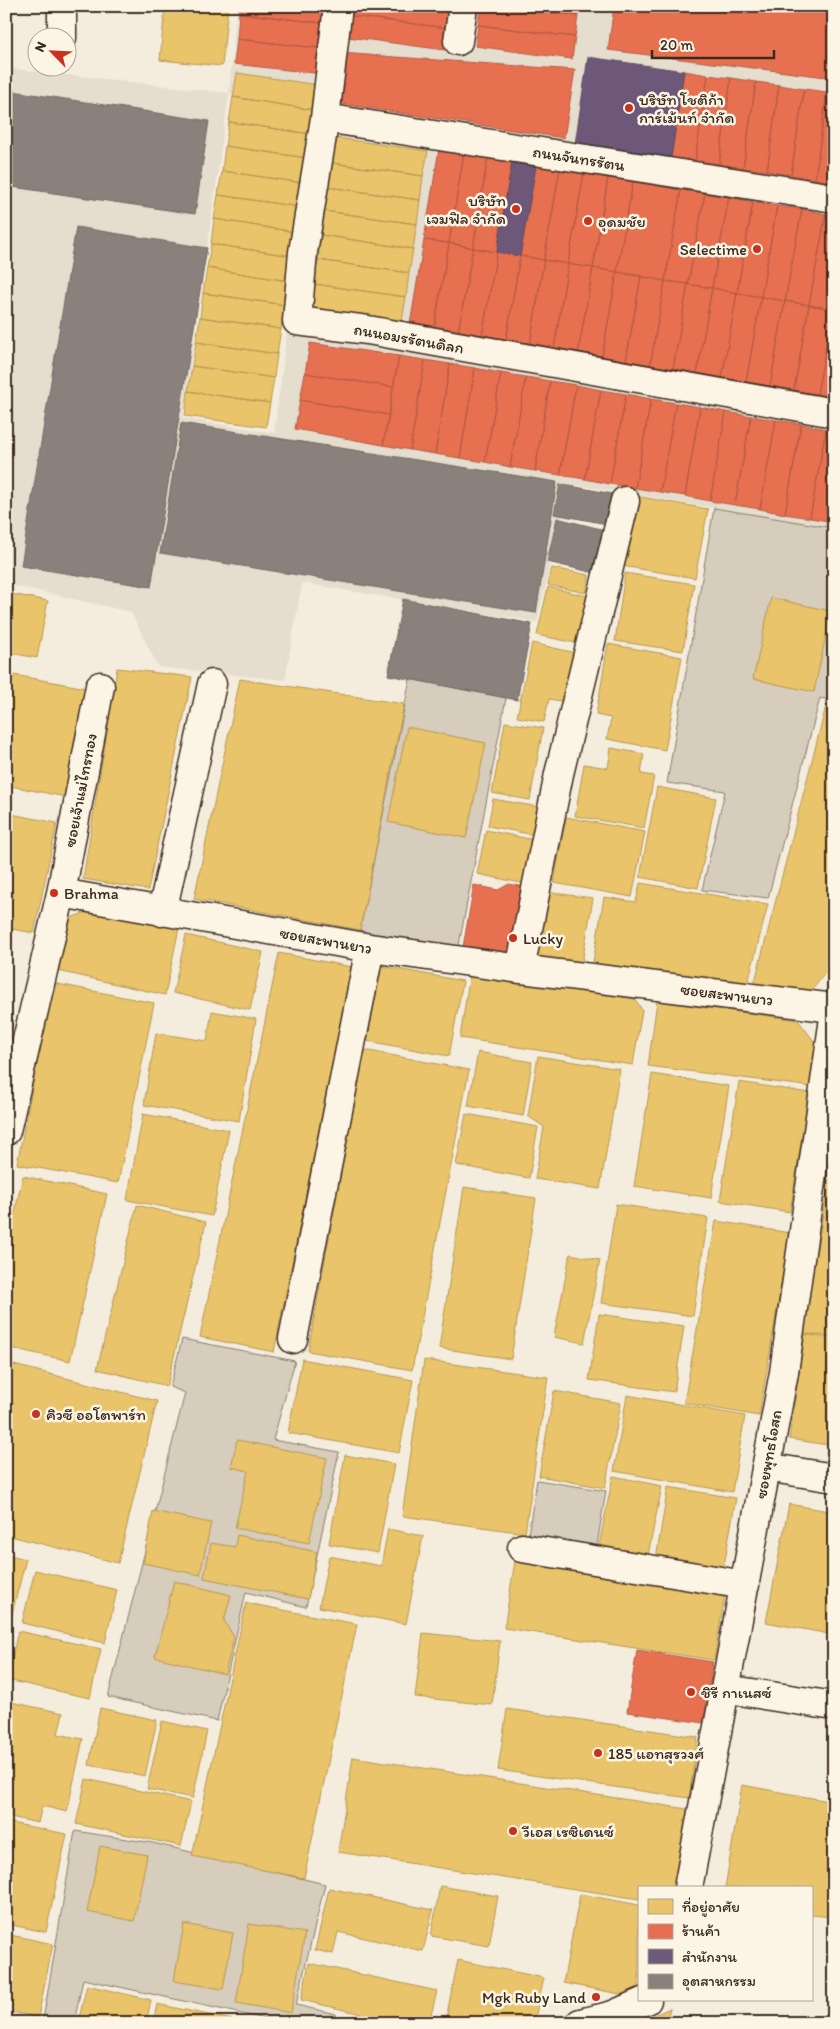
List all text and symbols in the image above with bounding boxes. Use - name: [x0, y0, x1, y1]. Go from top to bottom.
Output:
- north arrow: [28, 28, 78, 78]
- scale bar: [652, 28, 775, 60]
- text: 20 m: [660, 36, 694, 54]
- text: N: [31, 39, 50, 55]
- place label: บริษัท โชติก้า การ์เม้นท์ จำกัด: [639, 90, 735, 127]
- marker: บริษัท โชติก้า การ์เม้นท์ จำกัด: [623, 102, 635, 114]
- street label: ถนนจันทรรัตน: [531, 142, 626, 175]
- place label: บริษัท เจมฟิล จํากัด: [426, 191, 506, 228]
- marker: บริษัท เจมฟิล จํากัด: [510, 203, 522, 215]
- place label: อุดมชัย: [598, 212, 645, 232]
- marker: อุดมชัย: [582, 215, 594, 227]
- place label: Selectime: [680, 240, 747, 259]
- marker: Selectime: [751, 243, 763, 255]
- street label: ถนนอมรรัตนดิลก: [352, 319, 466, 358]
- street label: ซอยเจ้าแม่ไทรทอง: [60, 731, 101, 849]
- place label: Brahma: [64, 884, 119, 903]
- marker: Brahma: [48, 887, 60, 899]
- street label: ซอยสะพานยาว: [278, 923, 374, 958]
- place label: Lucky: [523, 929, 563, 948]
- marker: Lucky: [507, 932, 519, 944]
- street label: ซอยสะพานยาว: [679, 979, 774, 1010]
- place label: คิวซี ออโตพาร์ท: [46, 1405, 146, 1424]
- marker: คิวซี ออโตพาร์ท: [30, 1408, 42, 1420]
- street label: ซอยพุทธโอสถ: [751, 1408, 787, 1500]
- place label: ชิรี กาเนสซ์: [701, 1683, 772, 1702]
- marker: ชิรี กาเนสซ์: [685, 1686, 697, 1698]
- place label: 185 แอทสุรวงศ์: [608, 1744, 704, 1764]
- marker: 185 แอทสุรวงศ์: [592, 1747, 604, 1759]
- place label: วีเอส เรซิเดนซ์: [521, 1822, 614, 1841]
- marker: วีเอส เรซิเดนซ์: [507, 1825, 519, 1837]
- legend: [638, 1886, 812, 2002]
- text: ที่อยู่อาศัย: [682, 1897, 740, 1917]
- text: ร้านค้า: [682, 1922, 720, 1940]
- text: สำนักงาน: [682, 1948, 738, 1966]
- text: อุตสาหกรรม: [682, 1972, 756, 1991]
- place label: Mgk Ruby Land: [482, 1988, 586, 2007]
- marker: Mgk Ruby Land: [590, 1991, 602, 2003]

